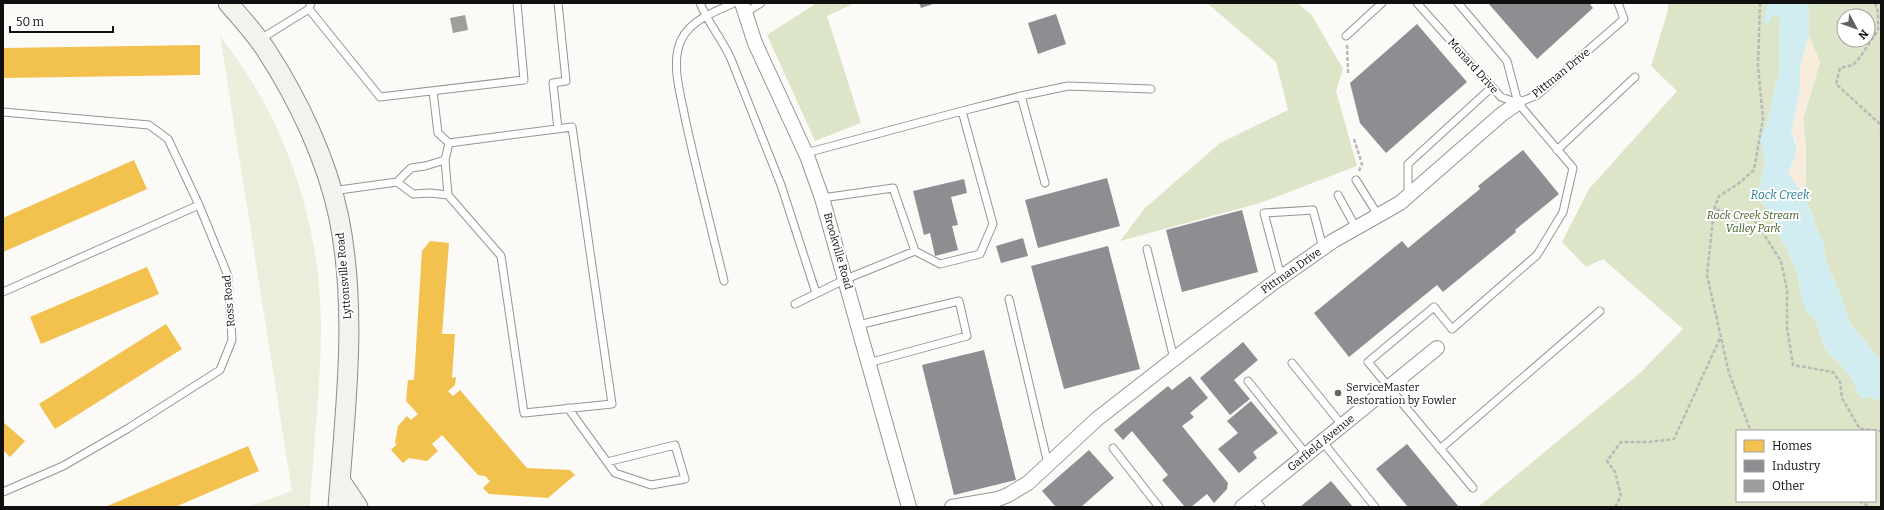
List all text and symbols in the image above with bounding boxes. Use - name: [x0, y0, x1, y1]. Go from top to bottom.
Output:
- scale bar: [10, 8, 113, 34]
- north arrow: [1836, 8, 1876, 48]
- text: 50 m: [16, 15, 45, 29]
- text: N: [1855, 27, 1871, 42]
- street label: Monard Drive: [1445, 36, 1501, 96]
- street label: Pittman Drive: [1530, 46, 1592, 100]
- water label: Rock Creek: [1751, 188, 1810, 202]
- park label: Rock Creek Stream Valley Park: [1707, 209, 1799, 235]
- street label: Brookville Road: [821, 211, 855, 292]
- street label: Lyttonsville Road: [334, 232, 354, 320]
- street label: Pittman Drive: [1258, 245, 1324, 297]
- street label: Ross Road: [220, 274, 238, 327]
- place label: ServiceMaster Restoration by Fowler: [1346, 381, 1457, 407]
- marker: ServiceMaster Restoration by Fowler: [1333, 388, 1343, 398]
- street label: Garfield Avenue: [1285, 412, 1357, 474]
- legend: [1736, 430, 1876, 502]
- text: Homes: [1772, 439, 1812, 453]
- text: Industry: [1772, 459, 1821, 473]
- text: Other: [1772, 479, 1805, 493]

